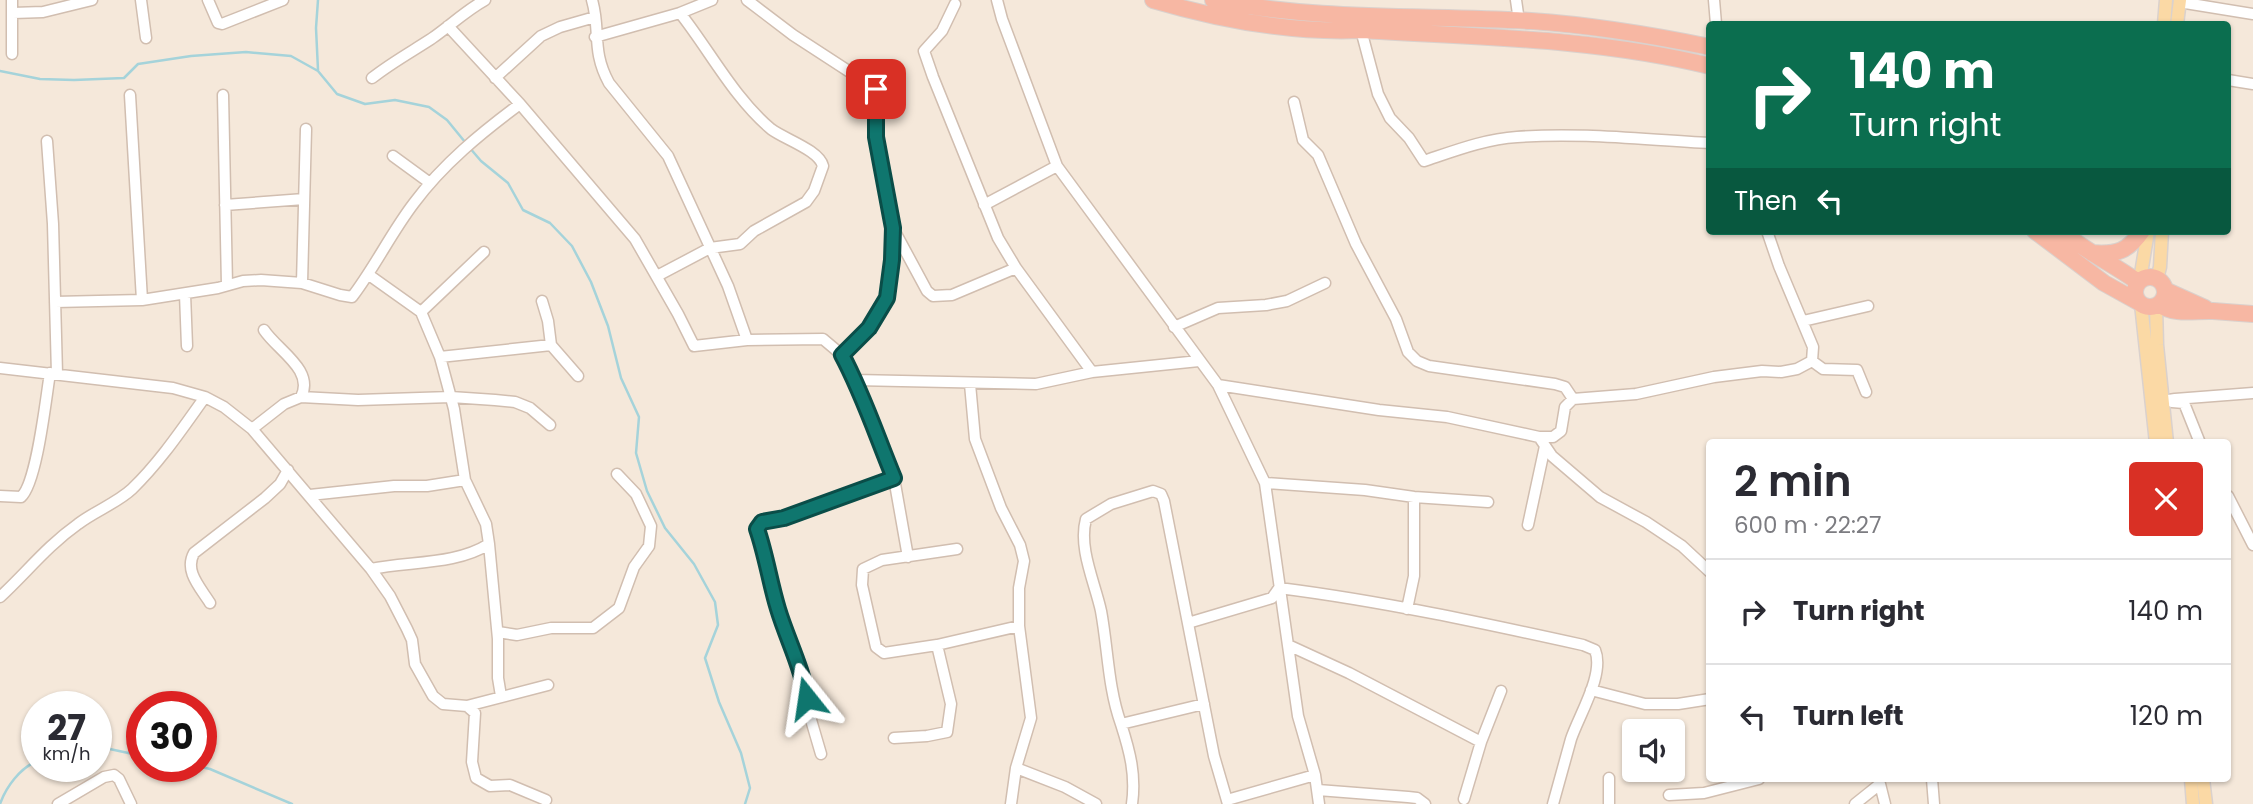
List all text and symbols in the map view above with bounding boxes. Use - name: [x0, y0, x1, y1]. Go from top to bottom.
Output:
- text: 140 m: [1849, 37, 1995, 105]
- icon: right: [1734, 49, 1825, 140]
- pin: [846, 59, 906, 119]
- icon: arrive: [857, 70, 895, 108]
- text: Turn right: [1849, 102, 2001, 147]
- icon: left: [1811, 182, 1849, 220]
- text: Then: [1734, 183, 1797, 219]
- text: 2 min: [1734, 452, 1852, 511]
- button: close: [2129, 462, 2203, 536]
- text: 600 m · 22:27: [1734, 509, 1882, 541]
- icon: right: [1734, 593, 1772, 631]
- text: Turn right: [1793, 593, 1925, 629]
- text: 140 m: [2128, 593, 2203, 629]
- position arrow: [770, 661, 844, 735]
- speed limit sign: 30: [126, 691, 217, 782]
- icon: left: [1734, 698, 1772, 736]
- text: Turn left: [1793, 698, 1904, 734]
- text: 120 m: [2130, 698, 2203, 734]
- text: 27: [47, 703, 86, 752]
- map controls: [1622, 719, 1685, 782]
- button: sound: [1622, 719, 1685, 782]
- text: km/h: [43, 741, 90, 766]

